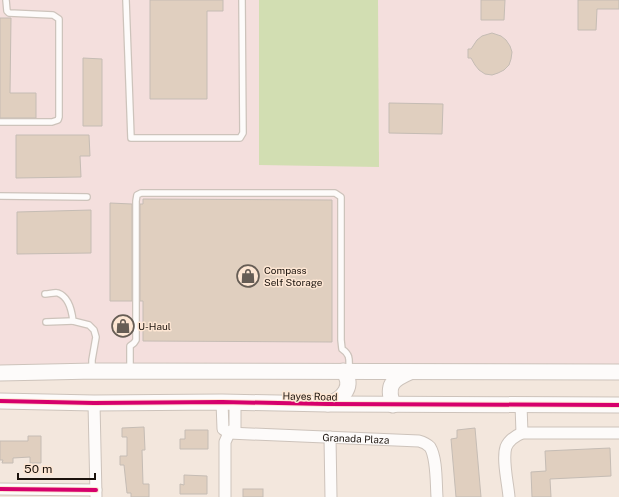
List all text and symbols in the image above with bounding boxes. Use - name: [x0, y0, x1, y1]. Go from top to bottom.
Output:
- shop icon: Compass Self Storage: [235, 263, 261, 289]
- place label: Compass Self Storage: [264, 264, 323, 288]
- shop icon: U-Haul: [110, 313, 136, 339]
- place label: U-Haul: [138, 320, 171, 332]
- street label: Hayes Road: [282, 390, 338, 402]
- street label: Granada Plaza: [322, 431, 390, 446]
- scale bar: [18, 455, 95, 481]
- text: 50 m: [24, 462, 52, 476]

